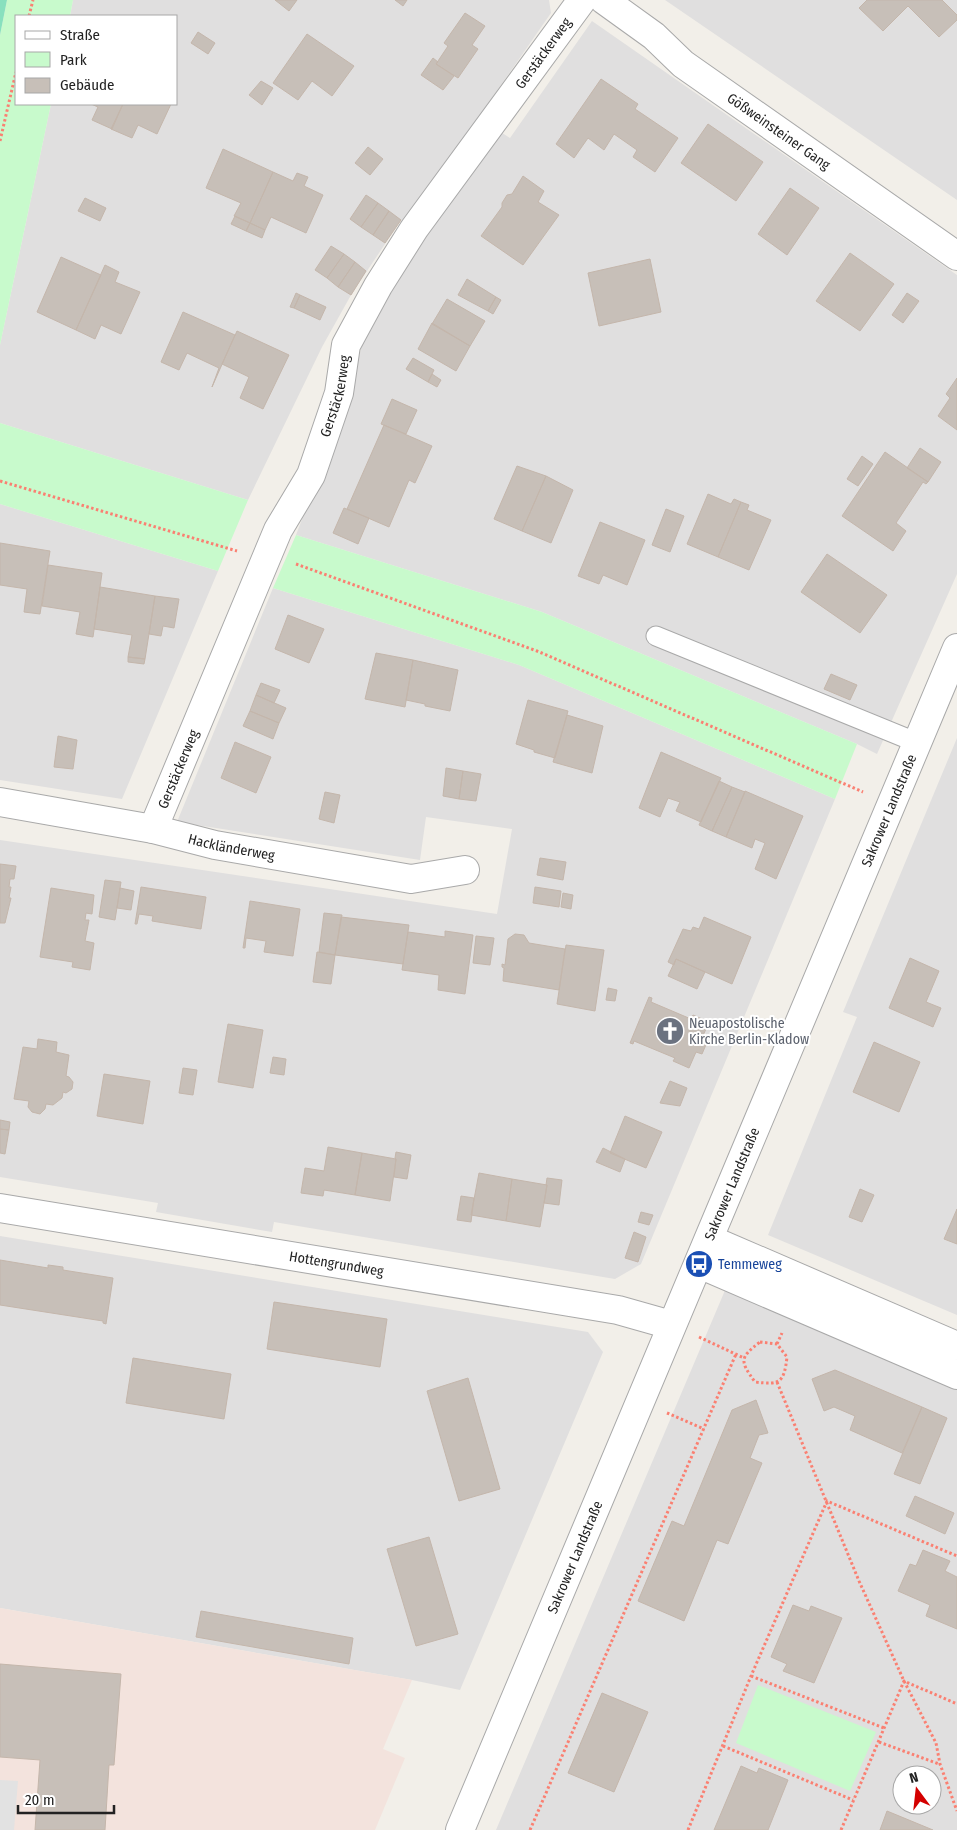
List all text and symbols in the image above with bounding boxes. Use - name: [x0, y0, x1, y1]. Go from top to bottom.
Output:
- street label: Gerstäckerweg: [511, 14, 575, 92]
- legend: [15, 15, 178, 105]
- text: Straße: [60, 26, 100, 44]
- text: Park: [60, 51, 87, 69]
- text: Gebäude: [60, 76, 115, 94]
- street label: Gößweinsteiner Gang: [724, 89, 834, 173]
- street label: Gerstäckerweg: [316, 354, 353, 439]
- street label: Gerstäckerweg: [154, 727, 202, 811]
- street label: Sakrower Landstraße: [857, 751, 920, 869]
- street label: Hackländerweg: [186, 830, 276, 864]
- place label: Neuapostolische Kirche Berlin-Kladow: [689, 1015, 809, 1048]
- church icon: Neuapostolische Kirche Berlin-Kladow: [655, 1016, 685, 1046]
- street label: Sakrower Landstraße: [700, 1125, 763, 1243]
- street label: Hottengrundweg: [288, 1247, 385, 1280]
- bus stop icon: Temmeweg: [684, 1249, 714, 1279]
- place label: Temmeweg: [718, 1256, 782, 1273]
- street label: Sakrower Landstraße: [543, 1498, 606, 1616]
- north arrow: [892, 1765, 942, 1815]
- text: N: [908, 1769, 920, 1787]
- scale bar: [18, 1782, 114, 1814]
- text: 20 m: [25, 1791, 55, 1809]

